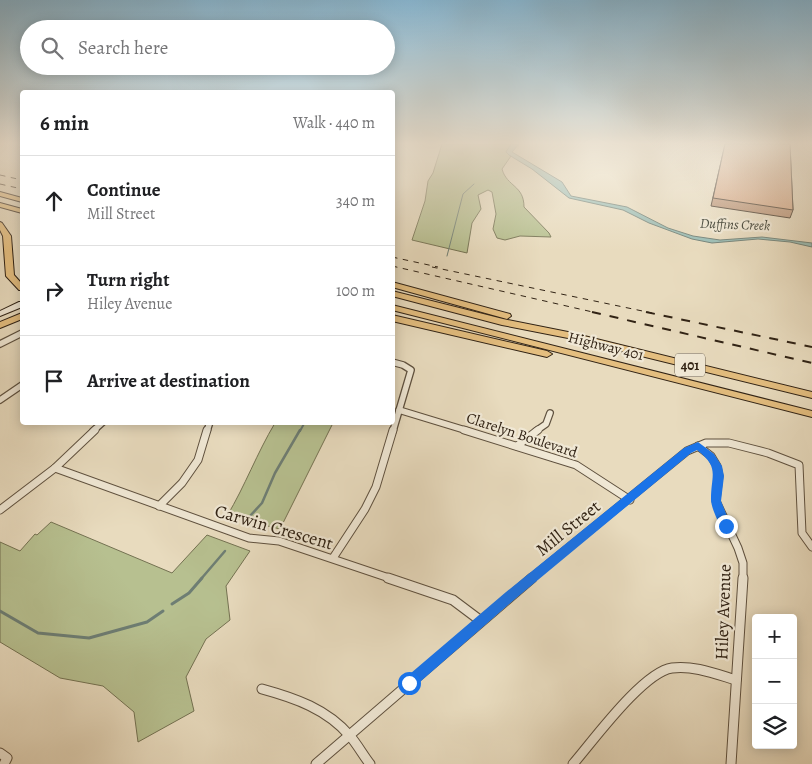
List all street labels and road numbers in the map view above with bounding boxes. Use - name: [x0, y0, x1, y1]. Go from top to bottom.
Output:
- street label: Highway 401: [566, 327, 646, 365]
- road number: 401: [675, 354, 705, 376]
- street label: Clarelyn Boulevard: [464, 408, 581, 463]
- street label: Mill Street: [531, 494, 605, 561]
- street label: Carwin Crescent: [212, 499, 336, 555]
- street label: Hiley Avenue: [709, 564, 737, 660]

